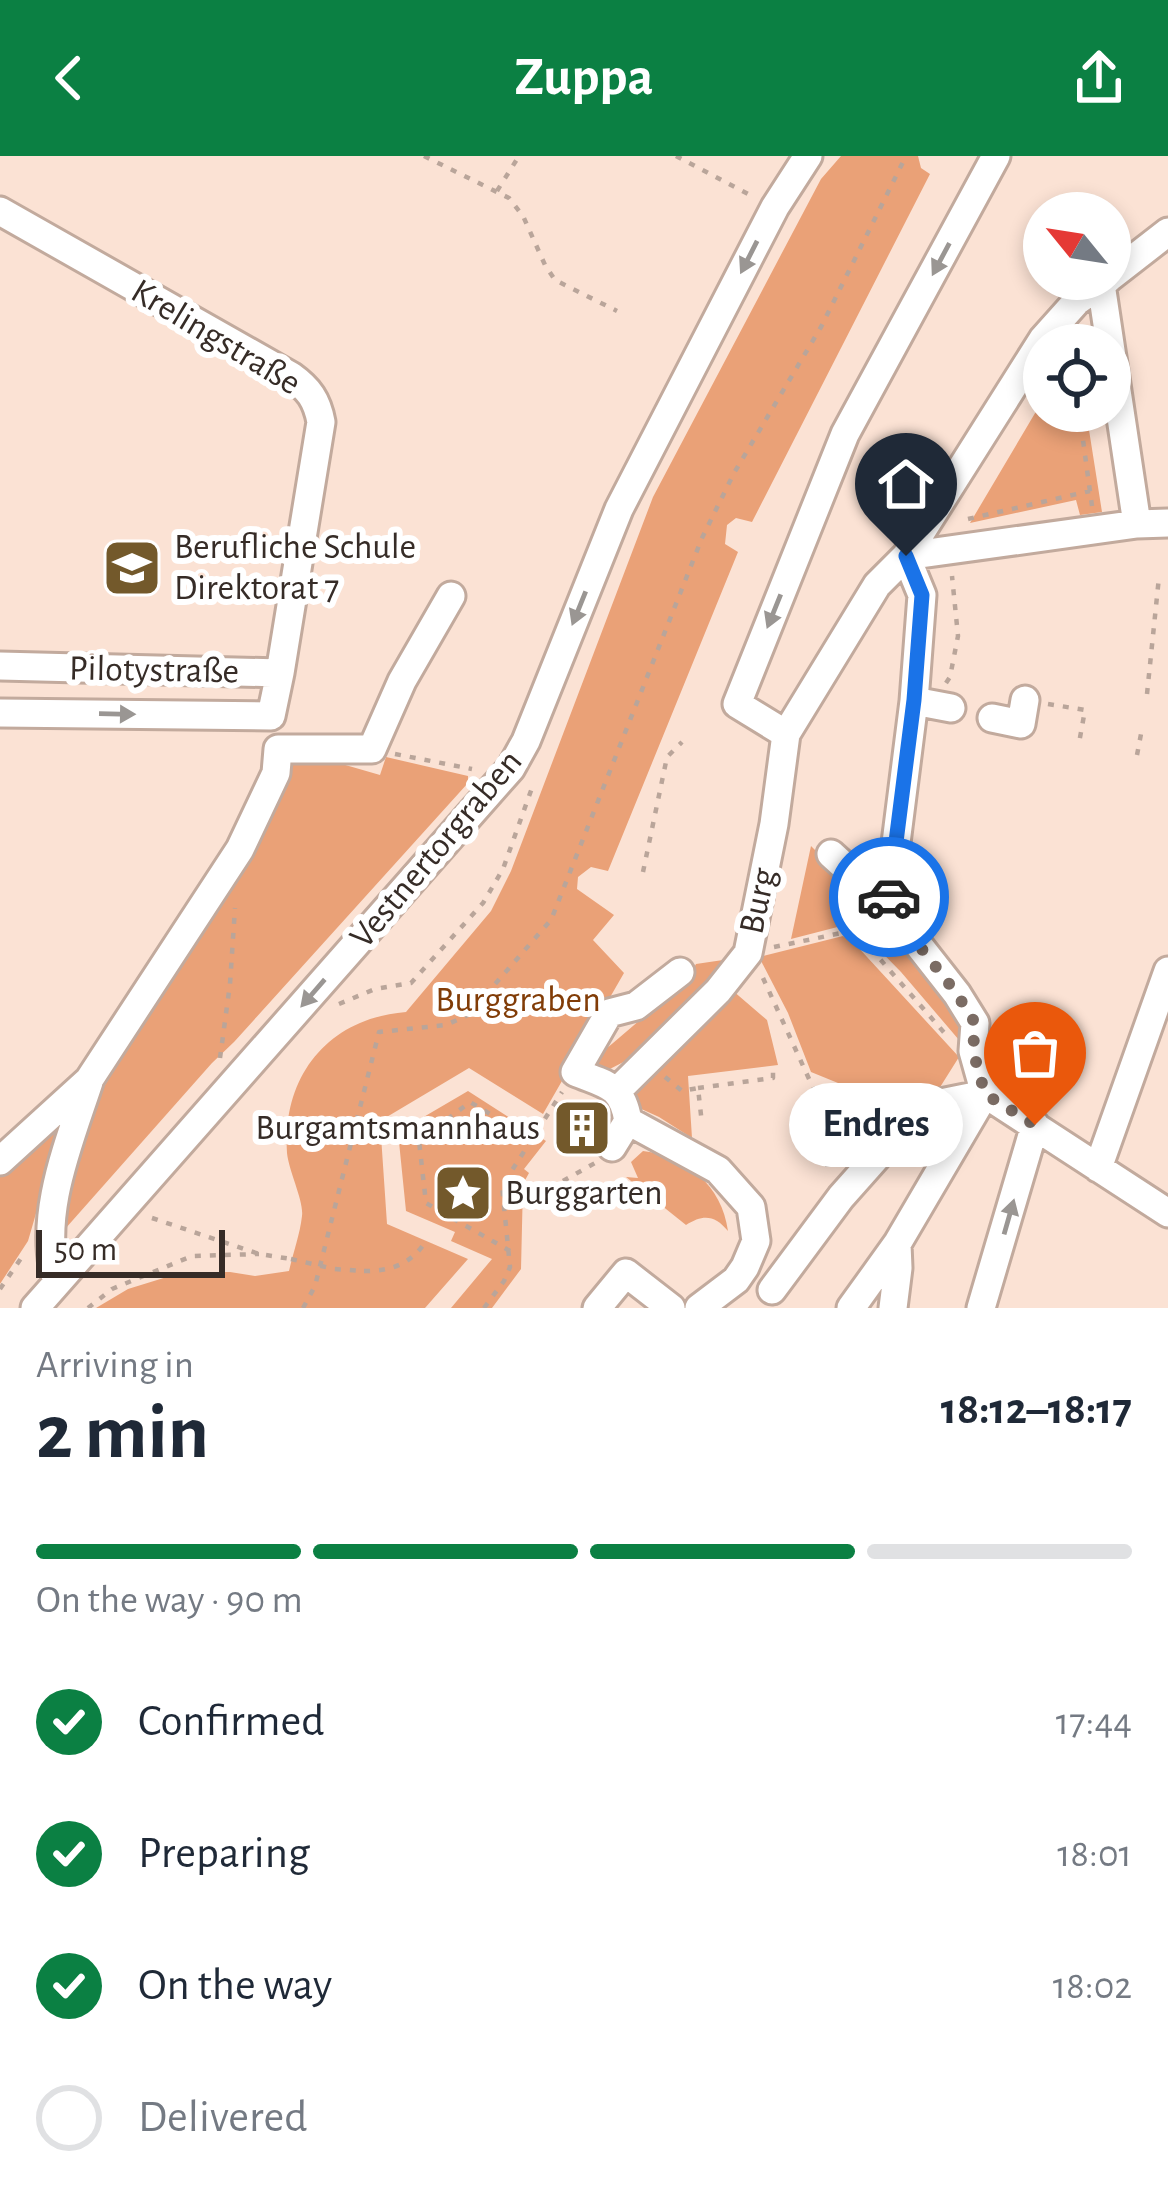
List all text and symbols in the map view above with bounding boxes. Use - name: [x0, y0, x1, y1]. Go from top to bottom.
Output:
- icon: back: [36, 45, 102, 111]
- icon: share: [1066, 45, 1132, 111]
- text: Zuppa: [515, 51, 653, 105]
- north arrow: [1023, 192, 1131, 300]
- map controls: [1023, 192, 1131, 432]
- one-way arrow: [739, 240, 760, 274]
- one-way arrow: [931, 242, 952, 277]
- street label: Krelingstraße: [125, 273, 307, 401]
- button: locate: [1023, 324, 1131, 432]
- pin: [855, 433, 957, 556]
- icon: home: [873, 451, 939, 517]
- place label: Berufliche Schule Direktorat 7: [174, 529, 416, 606]
- school or university icon: Berufliche Schule Direktorat 7: [101, 537, 163, 599]
- one-way arrow: [569, 590, 588, 626]
- one-way arrow: [763, 593, 782, 629]
- street label: Pilotystraße: [69, 651, 239, 689]
- one-way arrow: [99, 704, 137, 724]
- street label: Vestnertorgraben: [343, 743, 529, 955]
- courier: [829, 837, 949, 957]
- street label: Burg: [733, 864, 783, 937]
- icon: car: [856, 864, 922, 930]
- one-way arrow: [300, 978, 327, 1007]
- park label: Burggraben: [435, 982, 601, 1018]
- pin: [984, 1002, 1086, 1125]
- icon: bag: [1002, 1020, 1068, 1086]
- callout: Endres: [789, 1083, 963, 1167]
- building icon: Burgamtsmannhaus: [551, 1097, 613, 1159]
- text: Endres: [822, 1105, 930, 1144]
- place label: Burgamtsmannhaus: [255, 1110, 540, 1146]
- place icon: Burggarten: [432, 1162, 494, 1224]
- place label: Burggarten: [505, 1175, 663, 1211]
- one-way arrow: [1001, 1198, 1019, 1234]
- scale bar: [36, 1224, 225, 1277]
- text: 50 m: [54, 1234, 117, 1267]
- text: Arriving in: [36, 1346, 194, 1385]
- text: 18:12–18:17: [941, 1387, 1132, 1432]
- text: 2 min: [36, 1395, 209, 1473]
- text: On the way · 90 m: [36, 1581, 303, 1620]
- icon: check: [36, 1689, 102, 1755]
- text: Confirmed: [138, 1699, 324, 1744]
- text: 17:44: [1056, 1703, 1132, 1742]
- icon: check: [36, 1821, 102, 1887]
- text: Preparing: [138, 1831, 310, 1876]
- text: 18:01: [1057, 1835, 1132, 1874]
- icon: check: [36, 1953, 102, 2019]
- text: On the way: [138, 1963, 332, 2008]
- text: 18:02: [1053, 1967, 1132, 2006]
- text: Delivered: [138, 2095, 307, 2140]

